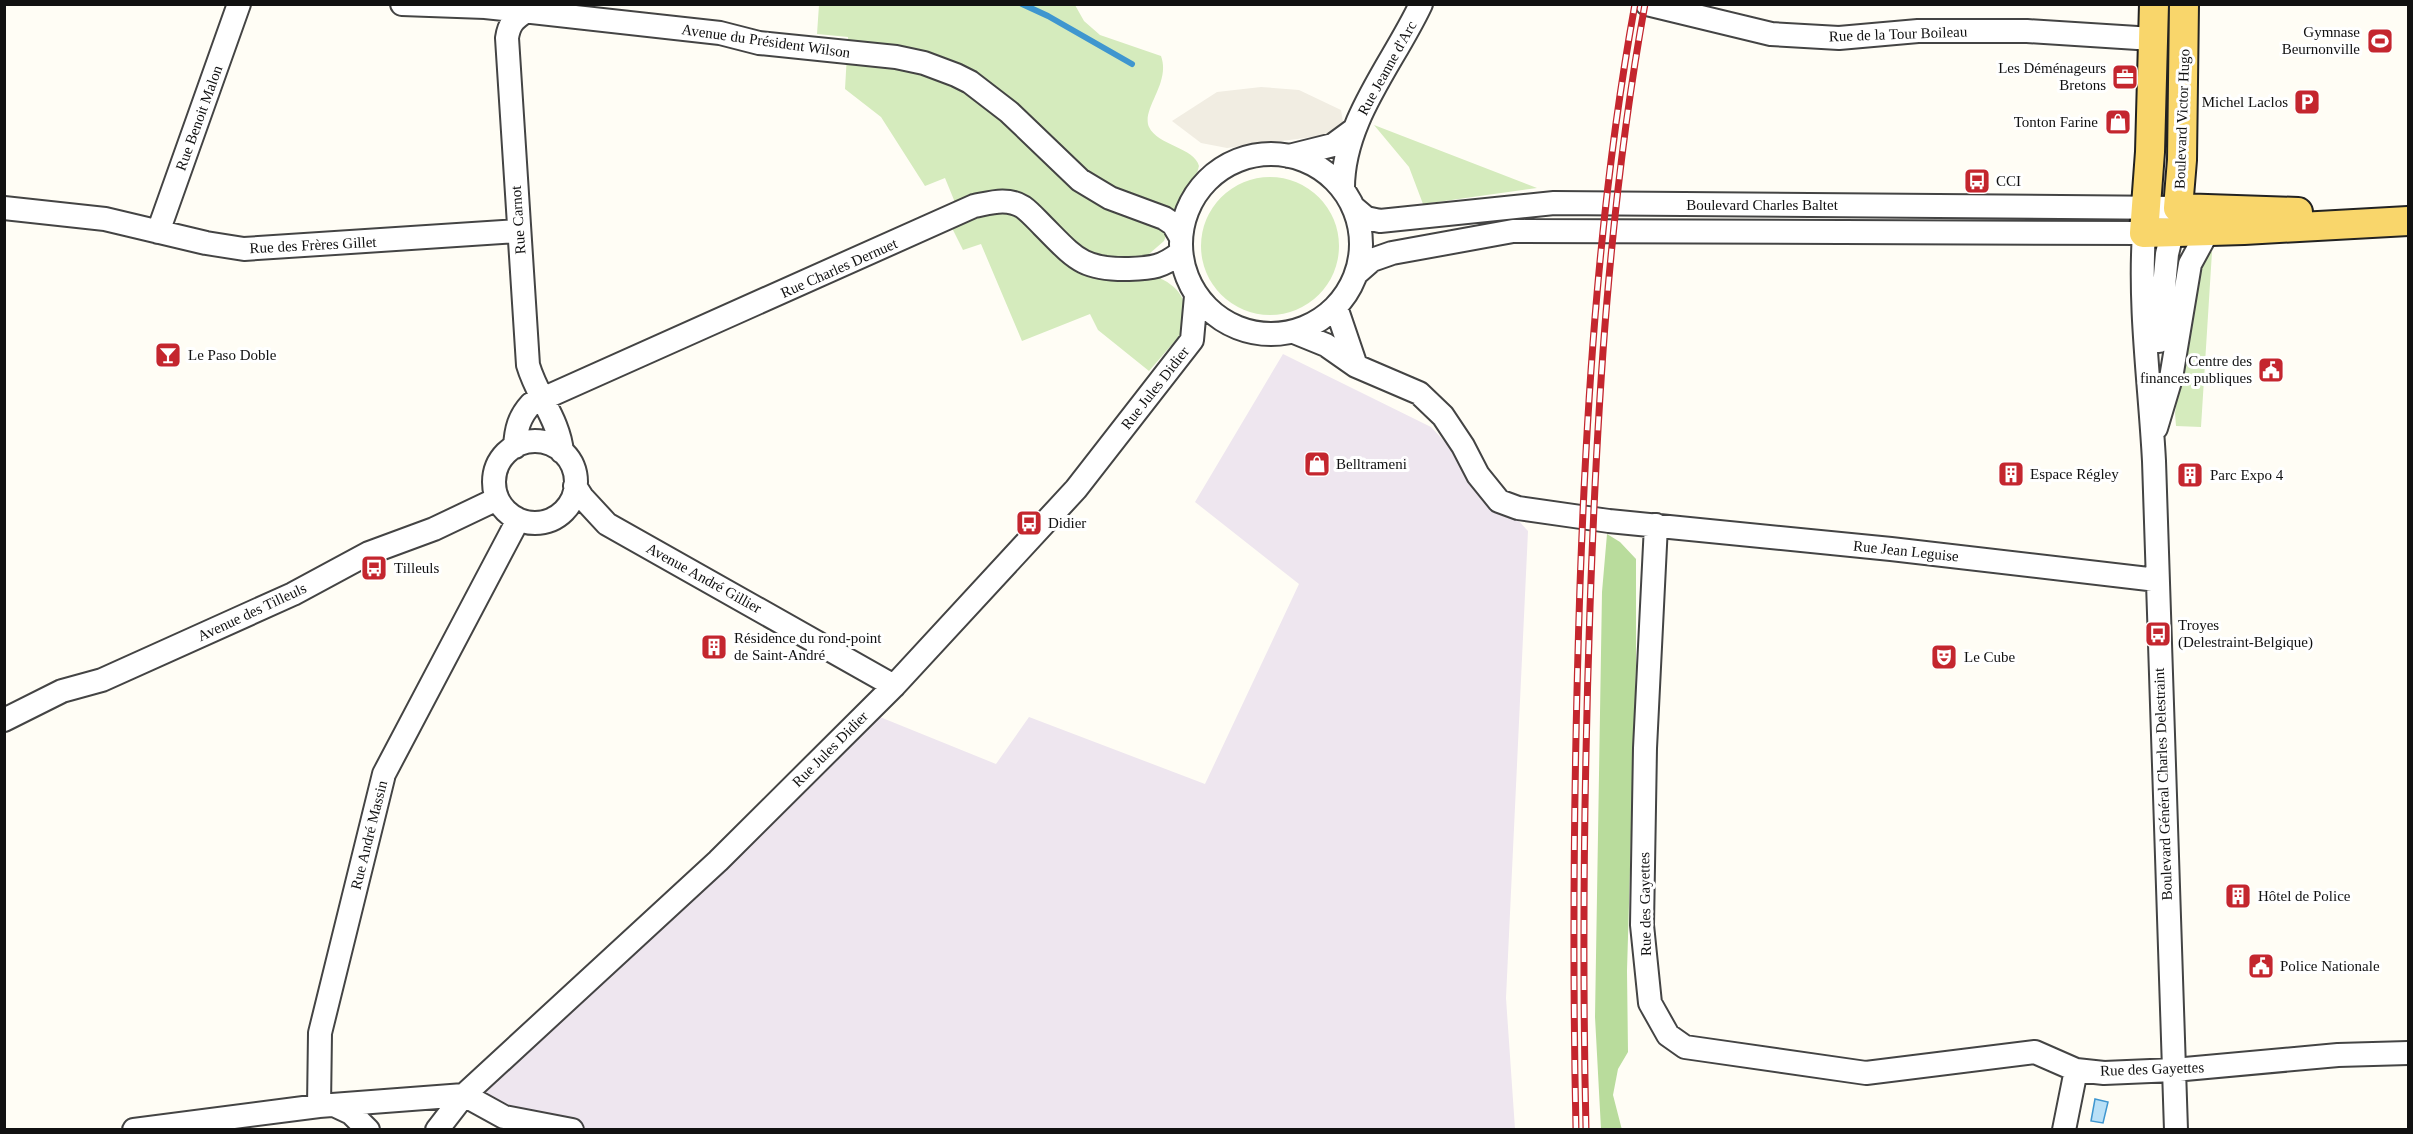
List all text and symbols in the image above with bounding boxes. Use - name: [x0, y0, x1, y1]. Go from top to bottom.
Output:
- street label: Rue Jeanne d'Arc: [1355, 18, 1420, 118]
- street label: Avenue du Président Wilson: [681, 21, 852, 61]
- street label: Rue de la Tour Boileau: [1828, 24, 1968, 44]
- place label: Gymnase Beurnonville: [2282, 24, 2360, 57]
- sports icon: Gymnase Beurnonville: [2365, 26, 2395, 56]
- street label: Boulevard Victor Hugo: [2172, 49, 2192, 189]
- place label: Les Déménageurs Bretons: [1998, 60, 2106, 93]
- office icon: Les Déménageurs Bretons: [2110, 62, 2140, 92]
- street label: Rue Benoit Malon: [173, 63, 226, 173]
- parking icon: Michel Laclos: [2292, 87, 2322, 117]
- place label: Michel Laclos: [2202, 94, 2288, 110]
- shop icon: Tonton Farine: [2103, 107, 2133, 137]
- place label: Tonton Farine: [2014, 114, 2098, 130]
- bus stop icon: CCI: [1962, 166, 1992, 196]
- place label: CCI: [1996, 173, 2021, 189]
- street label: Rue Carnot: [508, 184, 528, 255]
- street label: Boulevard Charles Baltet: [1686, 197, 1839, 213]
- street label: Rue des Frères Gillet: [249, 234, 378, 256]
- street label: Rue Charles Dernuet: [778, 235, 900, 301]
- bar icon: Le Paso Doble: [153, 340, 183, 370]
- street label: Rue Jules Didier: [1118, 344, 1192, 432]
- place label: Le Paso Doble: [188, 347, 277, 363]
- place label: Centre des finances publiques: [2140, 353, 2252, 386]
- public building icon: Centre des finances publiques: [2256, 355, 2286, 385]
- shop icon: Belltrameni: [1302, 449, 1332, 479]
- place label: Belltrameni: [1336, 456, 1407, 472]
- building icon: Espace Régley: [1996, 459, 2026, 489]
- building icon: Parc Expo 4: [2175, 460, 2205, 490]
- place label: Espace Régley: [2030, 466, 2119, 482]
- place label: Parc Expo 4: [2210, 467, 2284, 483]
- bus stop icon: Didier: [1014, 508, 1044, 538]
- place label: Didier: [1048, 515, 1086, 531]
- street label: Rue Jean Leguise: [1853, 538, 1960, 565]
- street label: Avenue André Gillier: [644, 540, 764, 616]
- bus stop icon: Tilleuls: [359, 553, 389, 583]
- place label: Tilleuls: [394, 560, 439, 576]
- street label: Avenue des Tilleuls: [195, 580, 309, 644]
- place label: Troyes (Delestraint-Belgique): [2178, 617, 2313, 651]
- bus stop icon: Troyes (Delestraint-Belgique): [2143, 619, 2173, 649]
- place label: Résidence du rond-point de Saint-André: [734, 630, 882, 663]
- building icon: Résidence du rond-point de Saint-André: [699, 632, 729, 662]
- theatre icon: Le Cube: [1929, 642, 1959, 672]
- place label: Le Cube: [1964, 649, 2016, 665]
- street label: Boulevard Général Charles Delestraint: [2151, 667, 2175, 901]
- street label: Rue Jules Didier: [789, 708, 871, 790]
- street label: Rue André Massin: [348, 778, 390, 891]
- street label: Rue des Gayettes: [1636, 852, 1654, 956]
- building icon: Hôtel de Police: [2223, 881, 2253, 911]
- place label: Hôtel de Police: [2258, 888, 2351, 904]
- public building icon: Police Nationale: [2246, 951, 2276, 981]
- place label: Police Nationale: [2280, 958, 2380, 974]
- street label: Rue des Gayettes: [2100, 1059, 2204, 1079]

